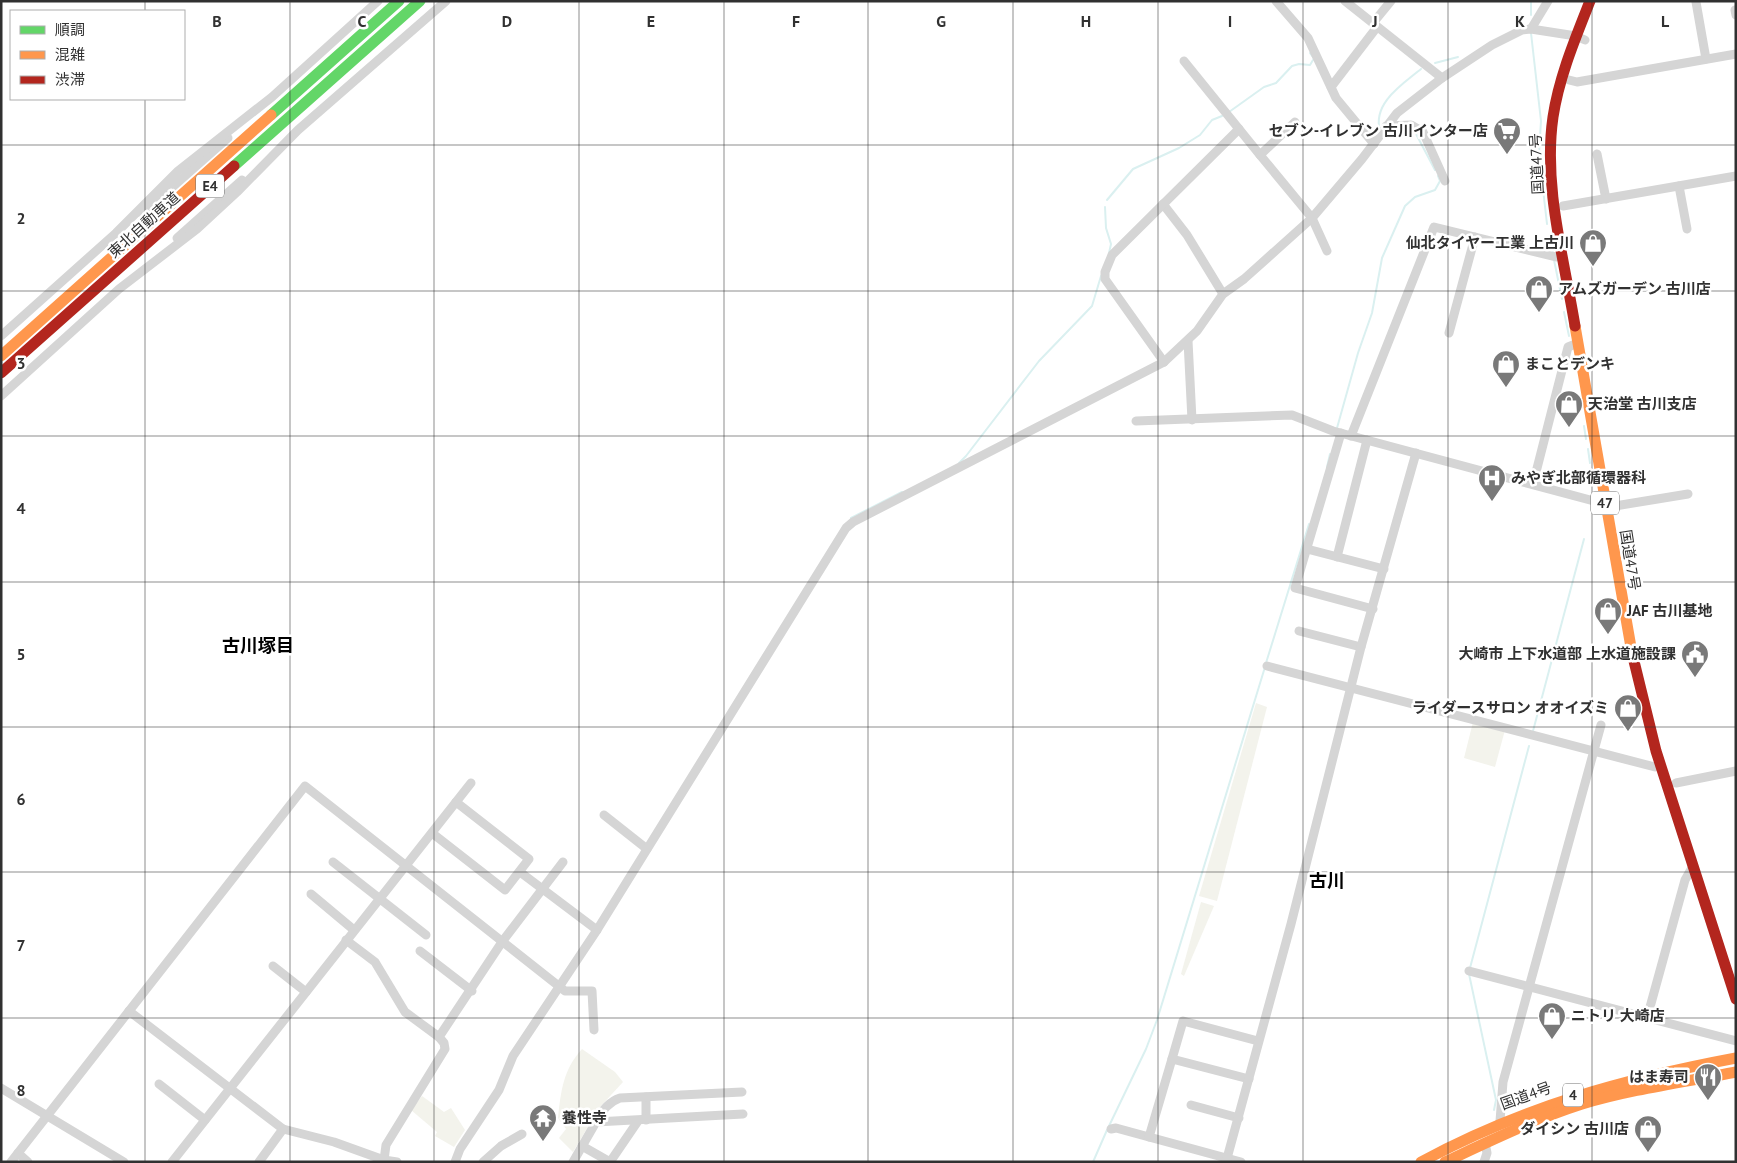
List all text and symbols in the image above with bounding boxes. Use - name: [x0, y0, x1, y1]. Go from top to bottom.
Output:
- legend: [10, 10, 185, 100]
- text: B: [212, 11, 222, 31]
- text: C: [358, 11, 367, 31]
- text: D: [502, 11, 512, 31]
- text: E: [647, 11, 655, 31]
- text: F: [792, 11, 800, 31]
- text: G: [936, 11, 946, 31]
- text: H: [1081, 11, 1091, 31]
- text: I: [1228, 11, 1232, 31]
- text: J: [1371, 11, 1378, 31]
- text: K: [1515, 11, 1525, 31]
- text: L: [1661, 11, 1670, 31]
- text: 順調: [55, 20, 85, 39]
- text: 混雑: [55, 45, 85, 64]
- text: 渋滞: [55, 70, 85, 89]
- supermarket icon: セブン-イレブン 古川インター店: [1492, 116, 1522, 155]
- place label: セブン-イレブン 古川インター店: [1269, 121, 1488, 140]
- street label: 国道47号: [1525, 133, 1548, 195]
- road number: E4: [196, 175, 224, 198]
- street label: 東北自動車道: [104, 187, 183, 262]
- text: 2: [16, 208, 26, 228]
- shop icon: 仙北タイヤー工業 上古川: [1578, 228, 1608, 267]
- place label: 仙北タイヤー工業 上古川: [1406, 233, 1574, 252]
- shop icon: アムズガーデン 古川店: [1524, 274, 1554, 313]
- place label: アムズガーデン 古川店: [1558, 279, 1711, 298]
- shop icon: まことデンキ: [1491, 349, 1521, 388]
- text: 3: [16, 353, 26, 373]
- place label: まことデンキ: [1525, 354, 1615, 373]
- shop icon: 天治堂 古川支店: [1554, 389, 1584, 428]
- place label: 天治堂 古川支店: [1588, 394, 1697, 413]
- hospital icon: みやぎ北部循環器科: [1477, 463, 1507, 502]
- place label: みやぎ北部循環器科: [1511, 468, 1646, 487]
- road number: 47: [1591, 492, 1619, 514]
- text: 4: [16, 498, 26, 518]
- street label: 国道47号: [1616, 528, 1645, 592]
- shop icon: JAF 古川基地: [1593, 596, 1623, 635]
- place label: JAF 古川基地: [1626, 601, 1713, 620]
- district label: 古川塚目: [222, 634, 294, 657]
- public building icon: 大崎市 上下水道部 上水道施設課: [1680, 639, 1710, 678]
- text: 5: [16, 644, 26, 664]
- place label: 大崎市 上下水道部 上水道施設課: [1458, 644, 1676, 663]
- shop icon: ライダースサロン オオイズミ: [1613, 693, 1643, 732]
- place label: ライダースサロン オオイズミ: [1412, 698, 1609, 717]
- text: 6: [16, 789, 26, 809]
- district label: 古川: [1309, 869, 1345, 892]
- text: 7: [16, 935, 26, 955]
- shop icon: ニトリ 大崎店: [1537, 1001, 1567, 1040]
- place label: ニトリ 大崎店: [1571, 1006, 1665, 1025]
- restaurant icon: はま寿司: [1693, 1062, 1723, 1101]
- place label: はま寿司: [1629, 1067, 1689, 1086]
- street label: 国道4号: [1498, 1078, 1554, 1114]
- text: 8: [16, 1080, 26, 1100]
- road number: 4: [1563, 1084, 1583, 1106]
- temple icon: 養性寺: [528, 1103, 558, 1142]
- place label: 養性寺: [562, 1108, 607, 1127]
- shop icon: ダイシン 古川店: [1633, 1114, 1663, 1153]
- place label: ダイシン 古川店: [1520, 1119, 1629, 1138]

